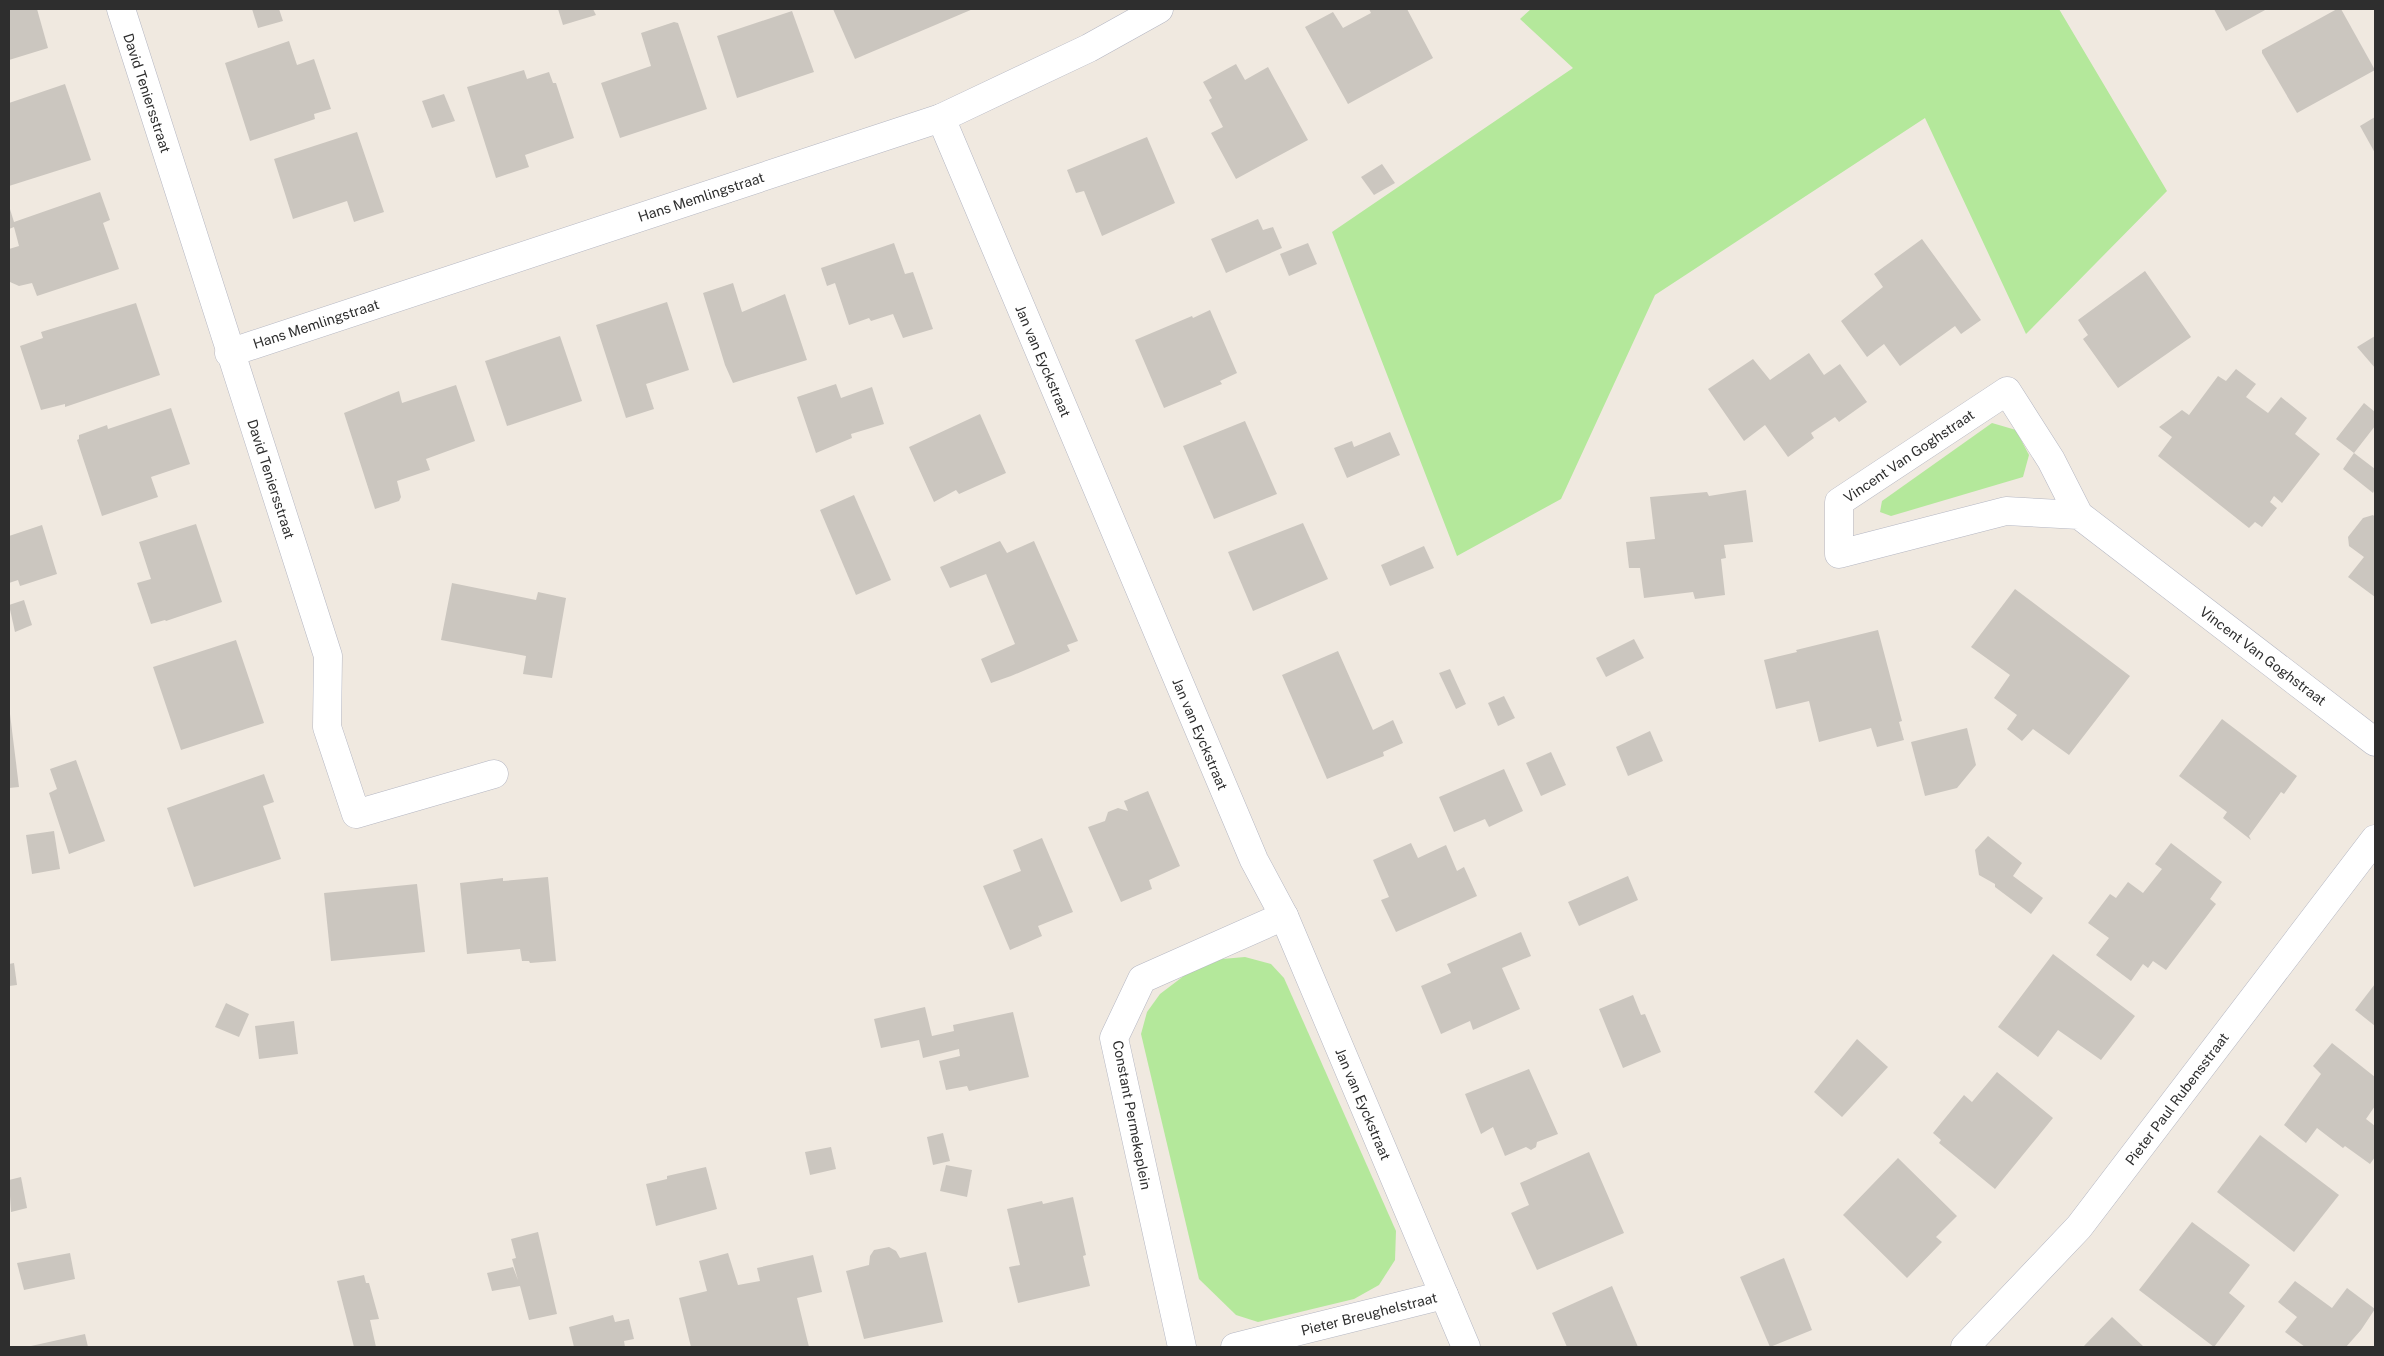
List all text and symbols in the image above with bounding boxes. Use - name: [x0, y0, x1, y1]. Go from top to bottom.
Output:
- street label: David Teniersstraat: [120, 31, 174, 155]
- street label: Hans Memlingstraat: [636, 169, 766, 225]
- street label: Hans Memlingstraat: [251, 296, 381, 352]
- street label: Jan van Eyckstraat: [1012, 303, 1074, 419]
- street label: Vincent Van Goghstraat: [1841, 406, 1977, 506]
- street label: David Teniersstraat: [244, 417, 298, 541]
- street label: Vincent Van Goghstraat: [2197, 603, 2329, 709]
- street label: Jan van Eyckstraat: [1169, 676, 1231, 792]
- street label: Pieter Paul Rubensstraat: [2122, 1030, 2232, 1168]
- street label: Constant Permekeplein: [1110, 1039, 1154, 1191]
- street label: Jan van Eyckstraat: [1332, 1046, 1394, 1162]
- street label: Pieter Breughelstraat: [1299, 1289, 1439, 1339]

